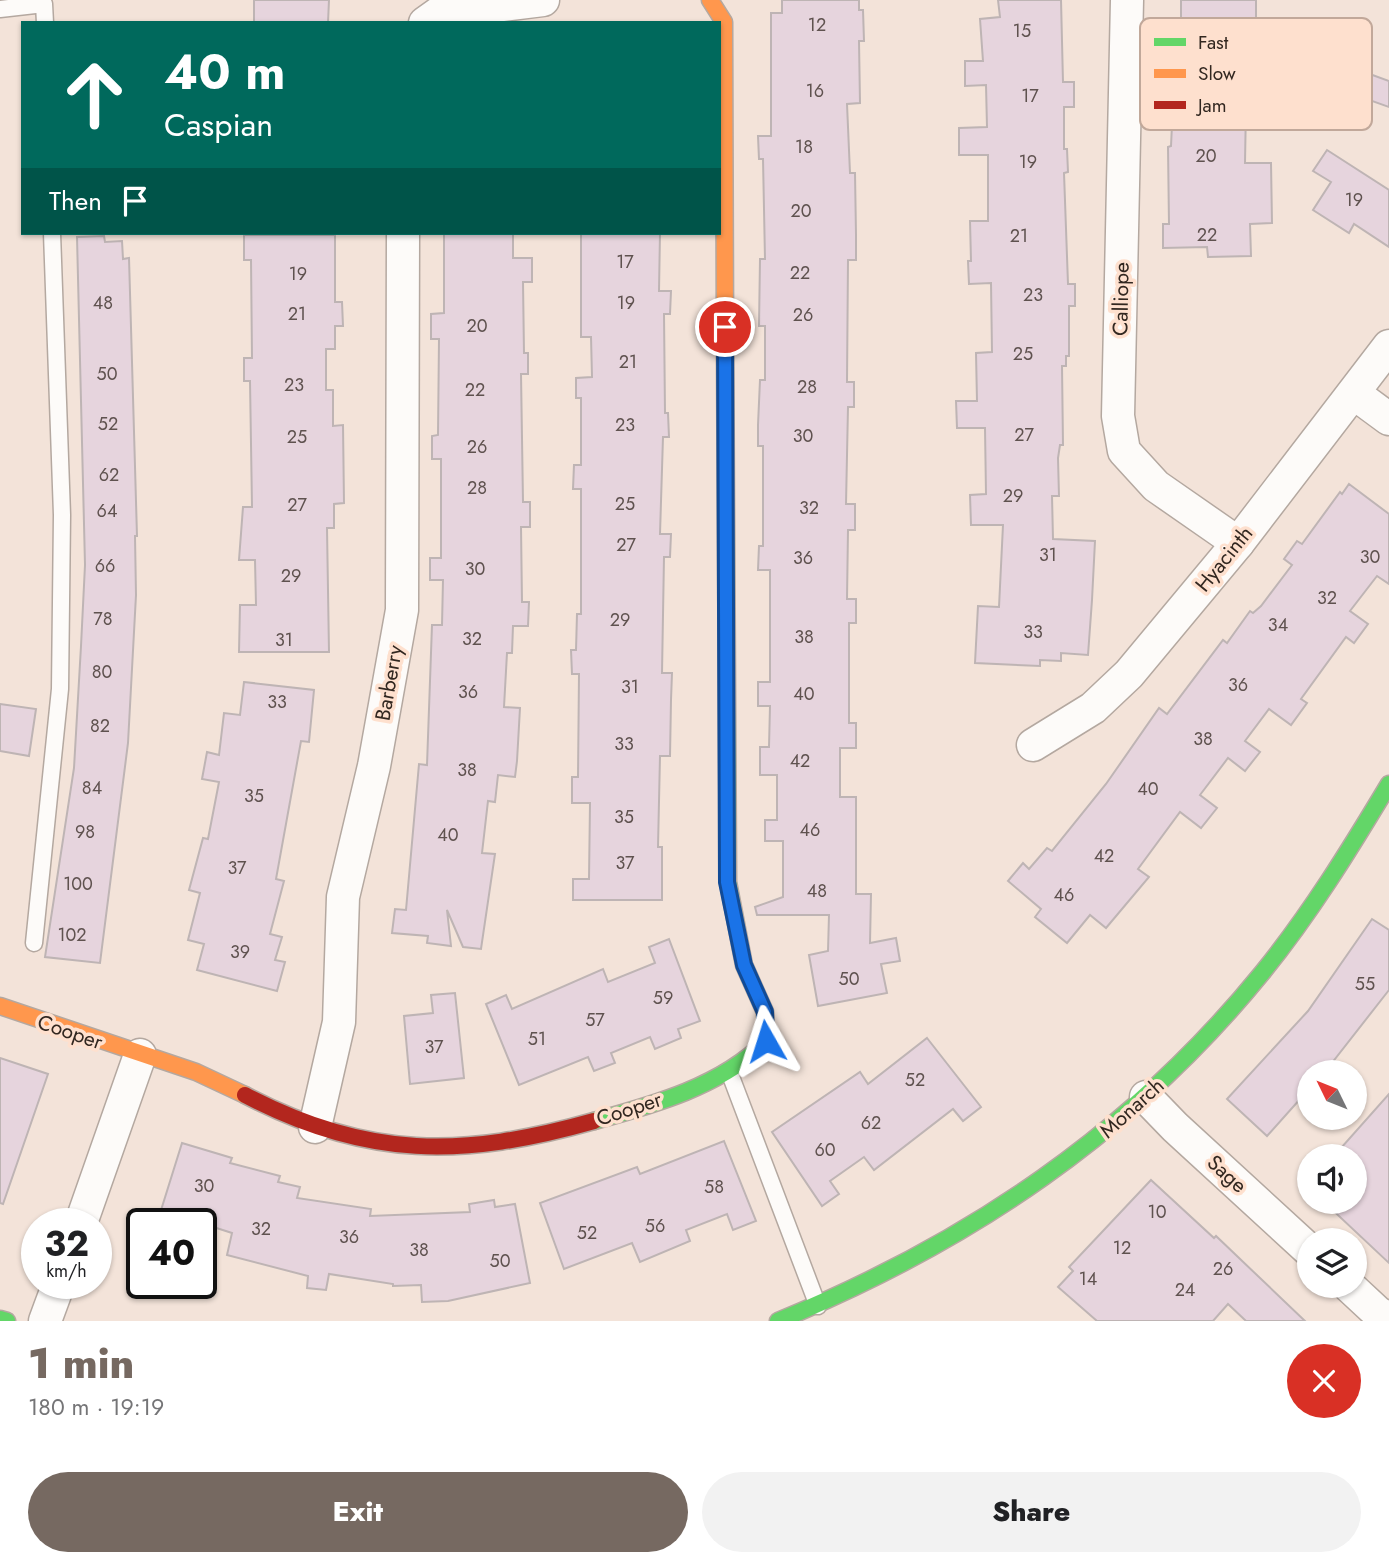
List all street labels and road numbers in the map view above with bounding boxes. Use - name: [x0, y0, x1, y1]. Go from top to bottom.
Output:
- street label: Calliope: [1105, 262, 1137, 336]
- street label: Hyacinth: [1188, 520, 1260, 598]
- street label: Barberry: [368, 642, 411, 723]
- street label: Cooper: [33, 1007, 107, 1057]
- street label: Monarch: [1093, 1071, 1171, 1145]
- street label: Cooper: [592, 1084, 666, 1134]
- street label: Sage: [1200, 1148, 1254, 1200]

